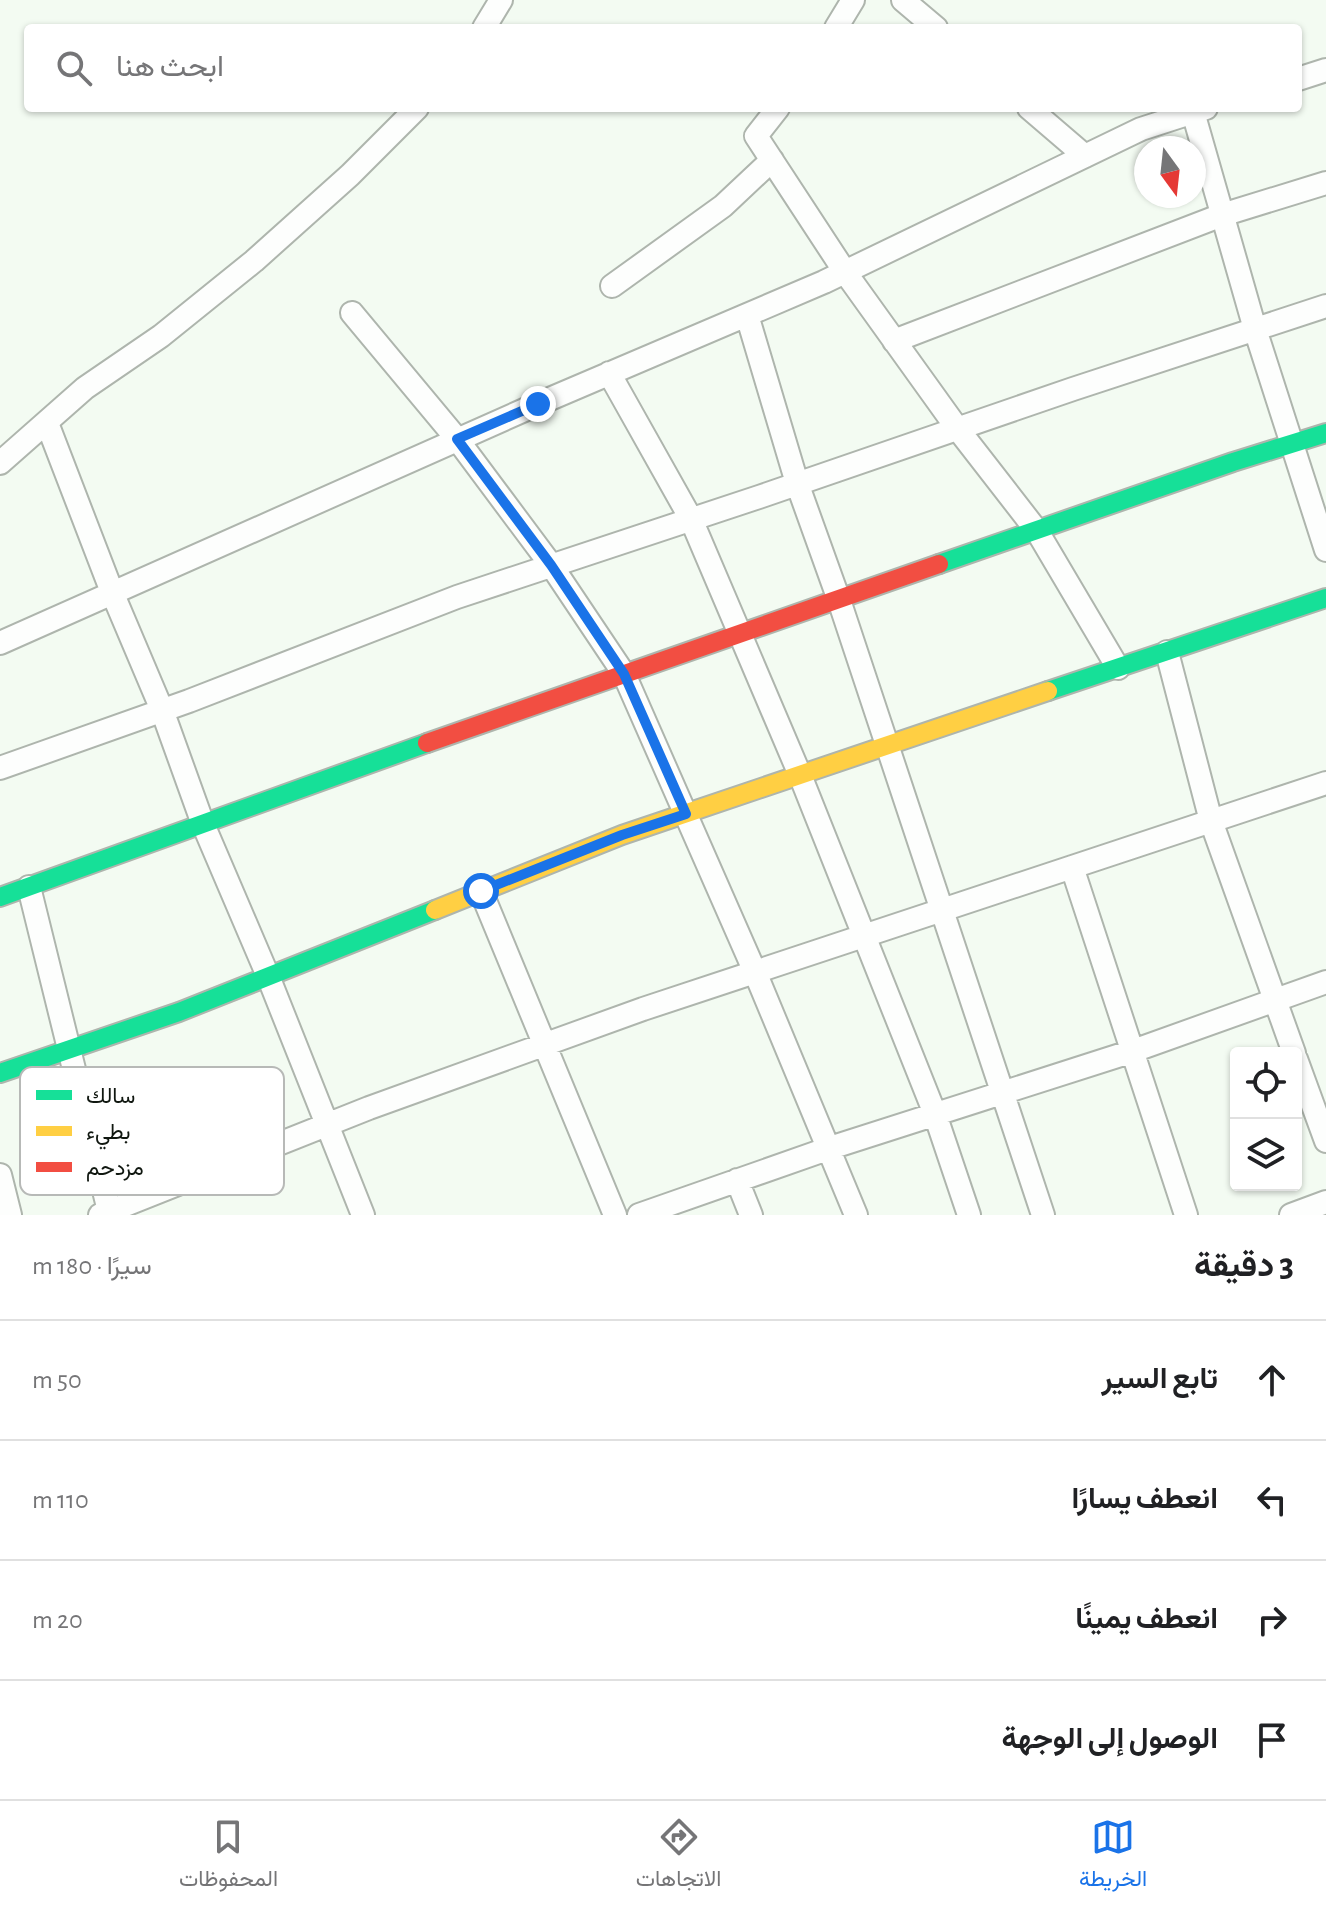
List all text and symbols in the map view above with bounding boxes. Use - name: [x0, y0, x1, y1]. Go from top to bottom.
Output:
- search box: [24, 24, 1302, 112]
- icon: search: [52, 46, 96, 90]
- text: ابحث هنا: [116, 52, 224, 82]
- north arrow: [1134, 136, 1206, 208]
- route end: [520, 386, 556, 422]
- route start: [463, 873, 499, 909]
- map controls: [1230, 1047, 1302, 1191]
- button: locate: [1230, 1047, 1302, 1119]
- legend: [20, 1067, 284, 1195]
- text: سالك: [86, 1085, 135, 1107]
- button: layers: [1230, 1119, 1302, 1191]
- text: بطيء: [86, 1121, 131, 1150]
- text: مزدحم: [86, 1157, 144, 1182]
- text: 3 دقيقة: [1194, 1249, 1294, 1283]
- text: سيرًا · 180 m: [32, 1253, 152, 1279]
- icon: ahead: [1250, 1358, 1294, 1402]
- text: تابع السير: [1102, 1364, 1218, 1394]
- text: 50 m: [32, 1367, 82, 1393]
- icon: left: [1250, 1478, 1294, 1522]
- text: انعطف يسارًا: [1071, 1484, 1218, 1514]
- text: 110 m: [32, 1487, 89, 1513]
- icon: right: [1250, 1598, 1294, 1642]
- text: انعطف يمينًا: [1075, 1604, 1218, 1634]
- text: 20 m: [32, 1607, 83, 1633]
- icon: arrive: [1250, 1718, 1294, 1762]
- text: الوصول إلى الوجهة: [1002, 1724, 1218, 1754]
- tab: المحفوظات: [179, 1815, 278, 1898]
- tab: الاتجاهات: [636, 1815, 721, 1898]
- tab: الخريطة: [1079, 1815, 1147, 1898]

